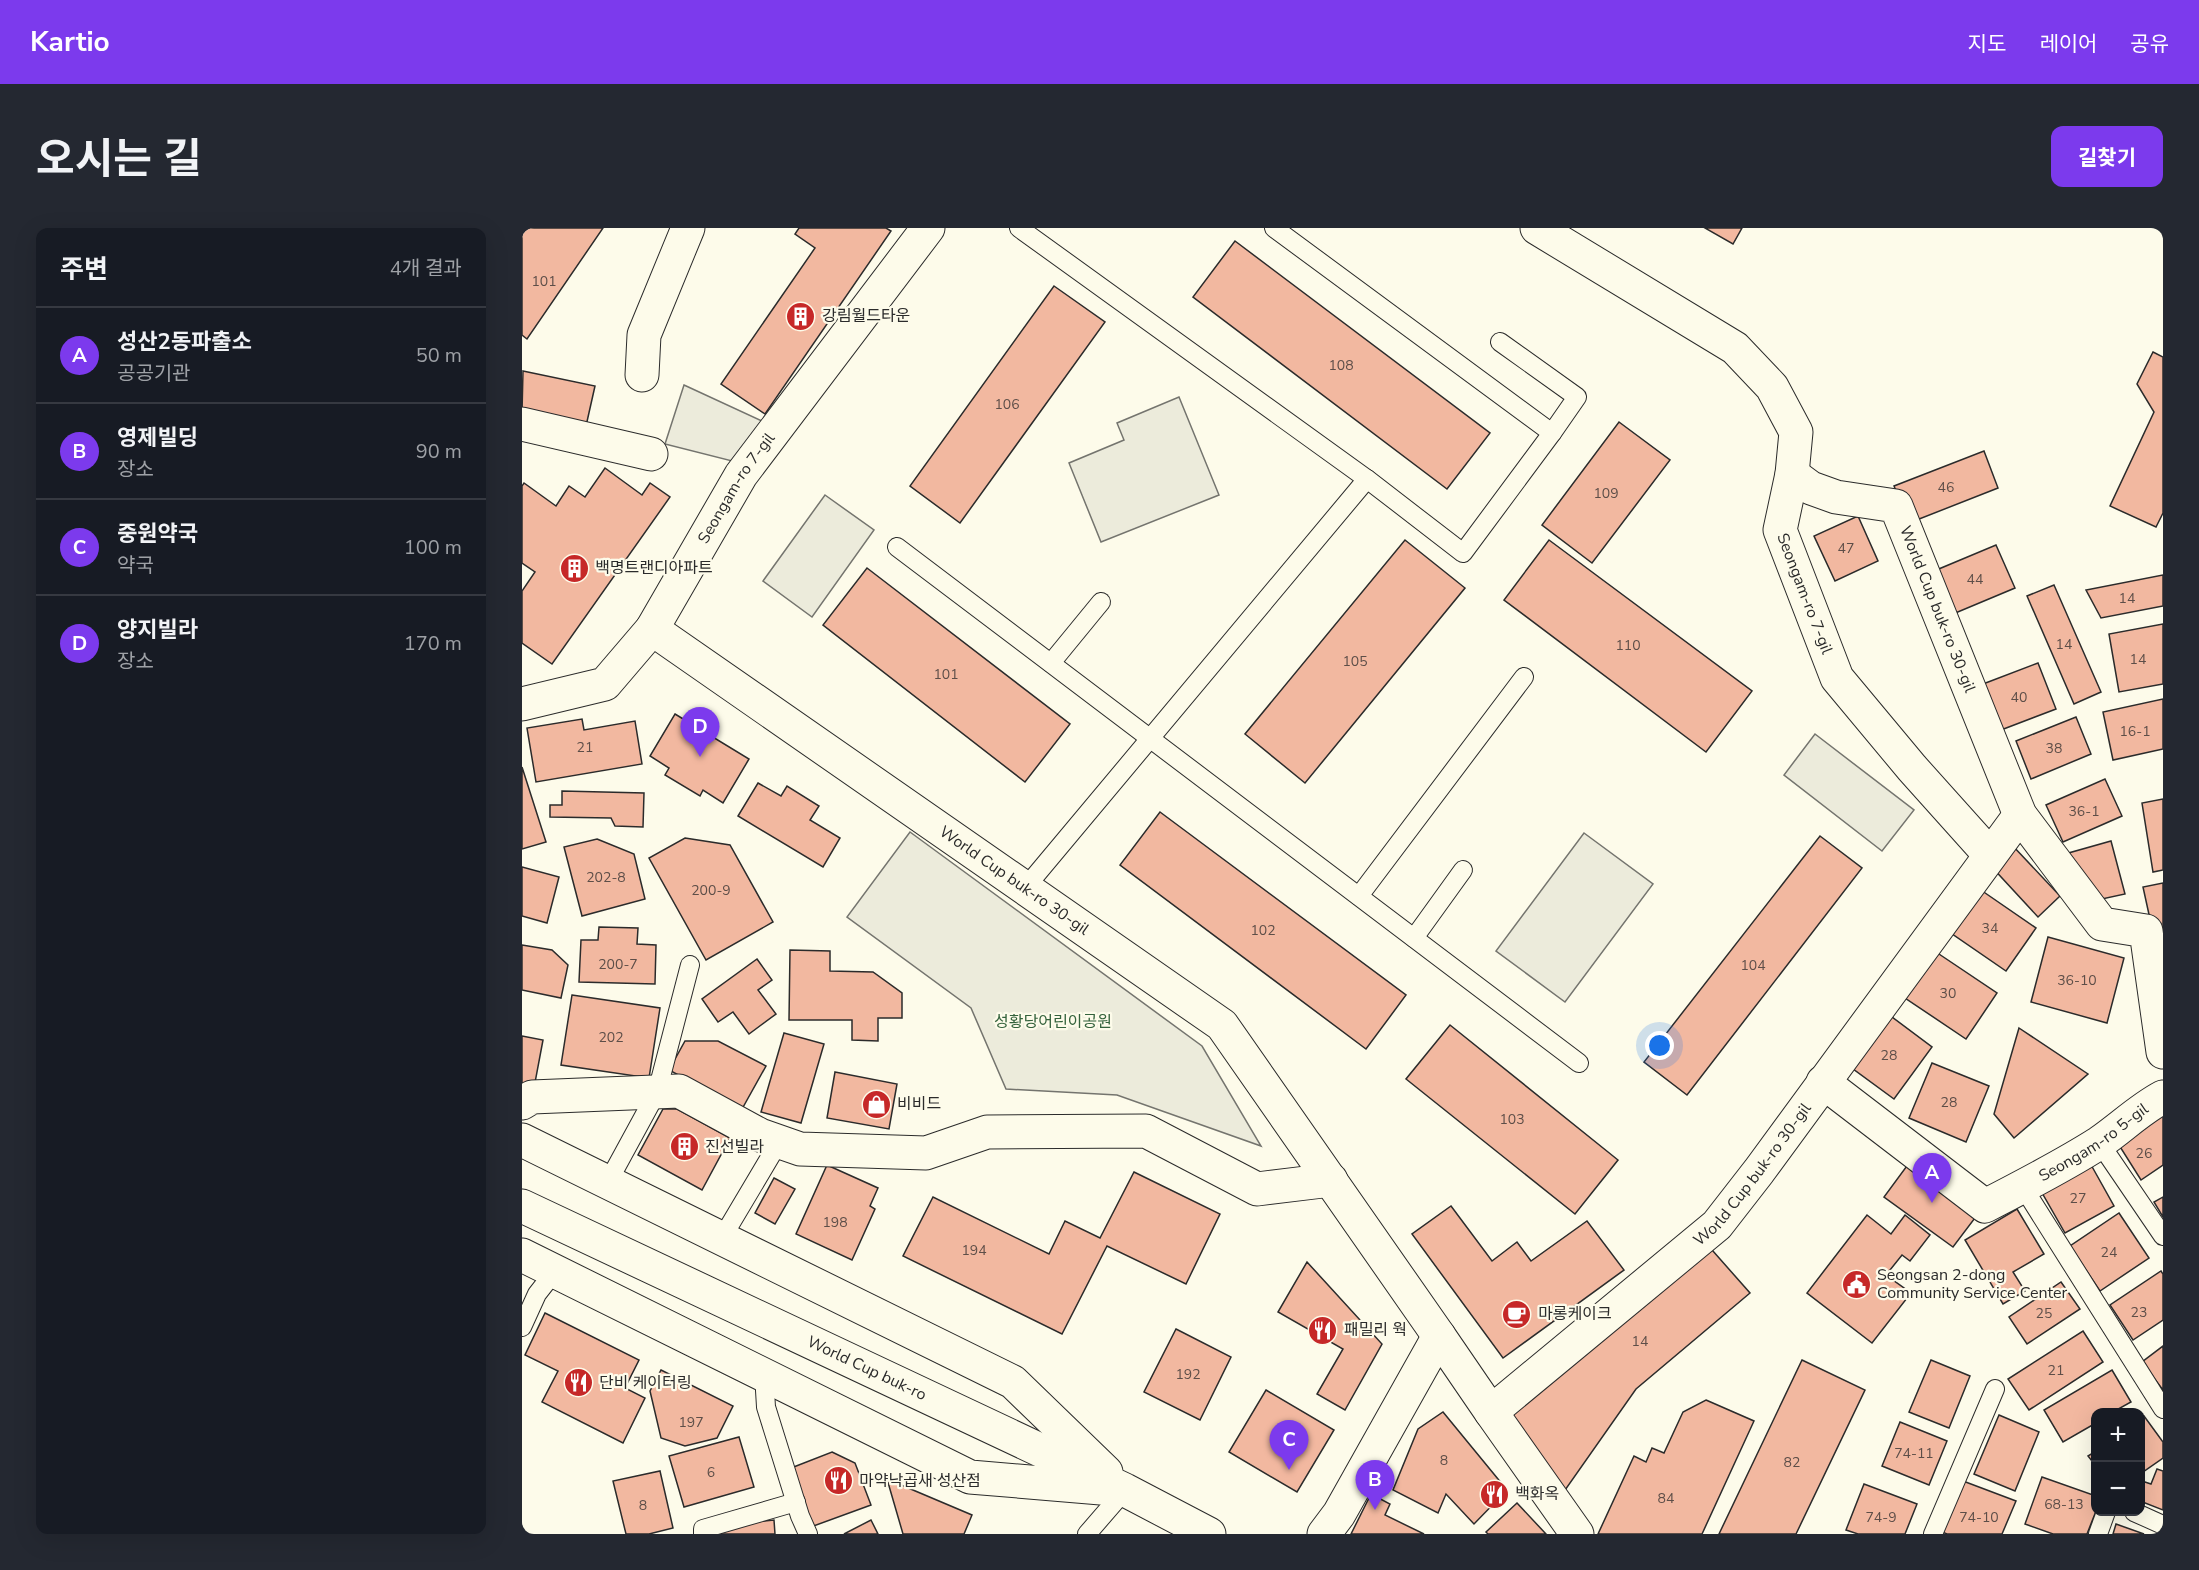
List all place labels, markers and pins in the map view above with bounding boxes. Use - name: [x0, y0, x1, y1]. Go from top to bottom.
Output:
- building icon: 강림월드타운: [785, 300, 817, 332]
- place label: 강림월드타운: [822, 305, 910, 327]
- building icon: 백명트랜디아파트: [558, 552, 590, 584]
- place label: 백명트랜디아파트: [595, 557, 713, 579]
- pin: D: [680, 708, 720, 757]
- shop icon: 비비드: [860, 1088, 892, 1120]
- place label: 비비드: [897, 1093, 941, 1115]
- building icon: 진선빌라: [668, 1131, 700, 1163]
- place label: 진선빌라: [705, 1136, 764, 1158]
- pin: A: [1912, 1154, 1952, 1203]
- place label: Seongsan 2-dong Community Service Center: [1877, 1264, 2068, 1304]
- public building icon: Seongsan 2-dong Community Service Center: [1840, 1268, 1872, 1300]
- cafe icon: 마롱케이크: [1501, 1298, 1533, 1330]
- place label: 마롱케이크: [1538, 1303, 1612, 1325]
- restaurant icon: 패밀리 웍: [1307, 1314, 1339, 1346]
- place label: 패밀리 웍: [1344, 1319, 1407, 1341]
- restaurant icon: 단비 케이터링: [562, 1367, 594, 1399]
- place label: 단비 케이터링: [599, 1372, 691, 1394]
- pin: C: [1270, 1420, 1308, 1470]
- pin: B: [1356, 1460, 1394, 1510]
- restaurant icon: 마약낙곱새 성산점: [822, 1465, 854, 1497]
- place label: 마약낙곱새 성산점: [859, 1470, 981, 1492]
- restaurant icon: 백화옥: [1478, 1478, 1510, 1510]
- place label: 백화옥: [1515, 1483, 1559, 1505]

